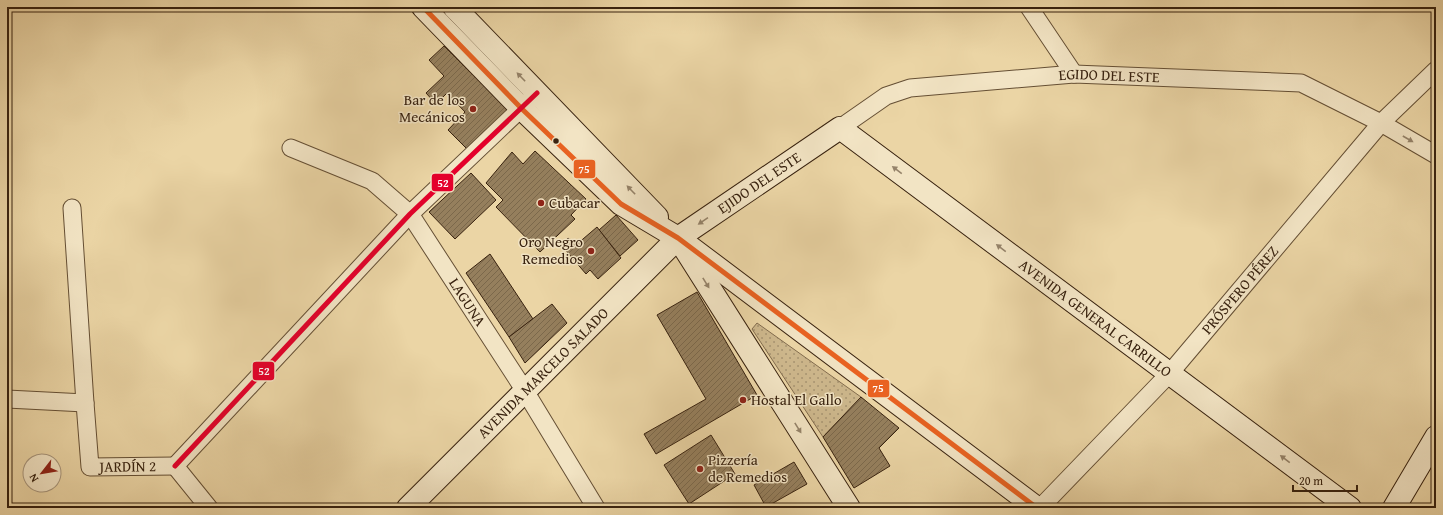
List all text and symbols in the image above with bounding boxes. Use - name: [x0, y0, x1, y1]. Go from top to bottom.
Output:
- street label: EGIDO DEL ESTE: [1058, 63, 1160, 87]
- one-way arrow: [517, 72, 526, 81]
- place label: Bar de los Mecánicos: [399, 89, 465, 127]
- marker: Bar de los Mecánicos: [468, 104, 478, 114]
- unlabelled marker: [551, 136, 561, 146]
- one-way arrow: [1402, 136, 1414, 143]
- street label: EJIDO DEL ESTE: [713, 146, 805, 218]
- line badge: 75: [573, 159, 596, 179]
- text: 75: [578, 161, 590, 177]
- one-way arrow: [892, 167, 902, 175]
- line badge: 52: [431, 173, 454, 192]
- text: 52: [437, 175, 449, 191]
- one-way arrow: [626, 185, 636, 195]
- place label: Cubacar: [549, 192, 600, 213]
- marker: Cubacar: [536, 198, 546, 208]
- one-way arrow: [698, 217, 708, 225]
- place label: Oro Negro Remedios: [519, 231, 583, 269]
- street label: PRÓSPERO PÉREZ: [1196, 241, 1283, 338]
- one-way arrow: [996, 244, 1007, 252]
- marker: Oro Negro Remedios: [586, 246, 596, 256]
- street label: AVENIDA GENERAL CARRILLO: [1015, 254, 1176, 382]
- street label: LAGUNA: [444, 274, 491, 330]
- one-way arrow: [703, 277, 710, 289]
- street label: AVENIDA MARCELO SALADO: [472, 302, 613, 443]
- line badge: 52: [252, 361, 275, 381]
- text: 52: [258, 363, 270, 379]
- line badge: 75: [867, 379, 890, 398]
- text: 75: [872, 380, 884, 396]
- place label: Hostal El Gallo: [751, 389, 842, 410]
- marker: Hostal El Gallo: [738, 395, 748, 405]
- one-way arrow: [795, 422, 802, 434]
- place label: Pizzería de Remedios: [708, 449, 787, 487]
- north arrow: [22, 453, 62, 493]
- street label: JARDÍN 2: [97, 455, 156, 477]
- one-way arrow: [1280, 455, 1291, 464]
- marker: Pizzería de Remedios: [695, 464, 705, 474]
- scale bar: [1293, 467, 1357, 493]
- text: N: [24, 470, 42, 485]
- text: 20 m: [1299, 472, 1323, 489]

